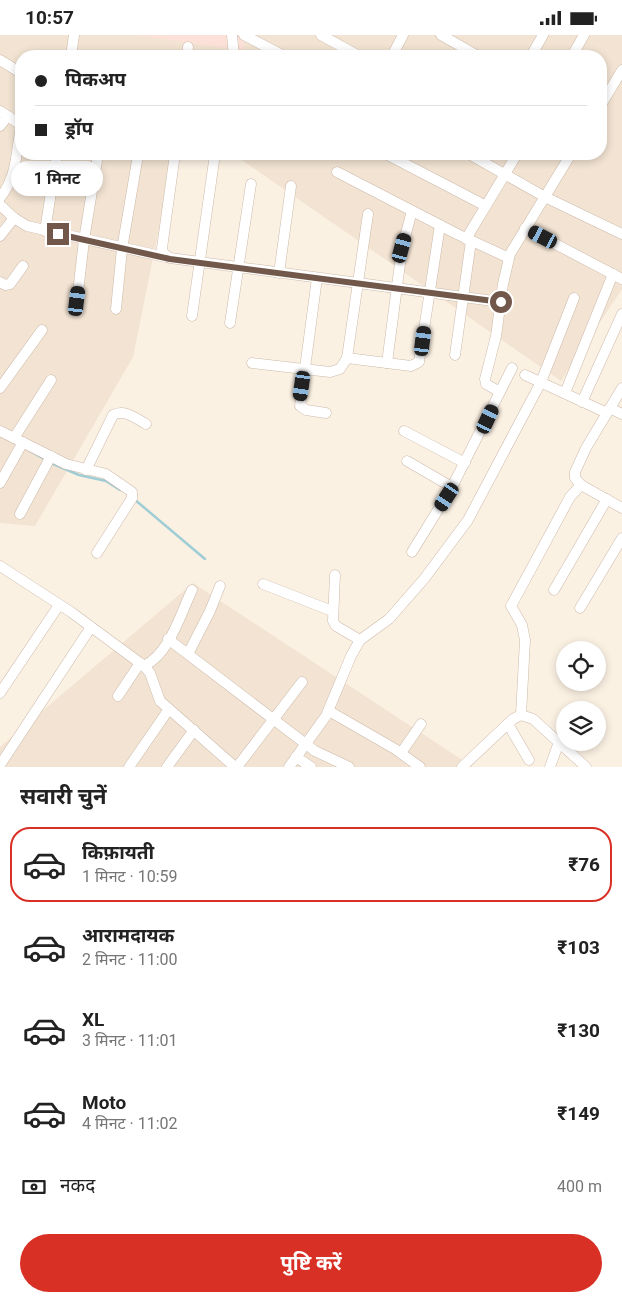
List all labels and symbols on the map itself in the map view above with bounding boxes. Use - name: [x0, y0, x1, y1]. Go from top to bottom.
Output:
- callout: 1 मिनट: [12, 161, 104, 197]
- route end: [47, 223, 69, 245]
- car: [526, 224, 559, 250]
- car: [390, 232, 413, 264]
- car: [67, 285, 86, 317]
- route start: [490, 291, 512, 313]
- car: [413, 325, 432, 357]
- car: [292, 370, 311, 402]
- car: [474, 402, 501, 436]
- car: [432, 480, 461, 514]

